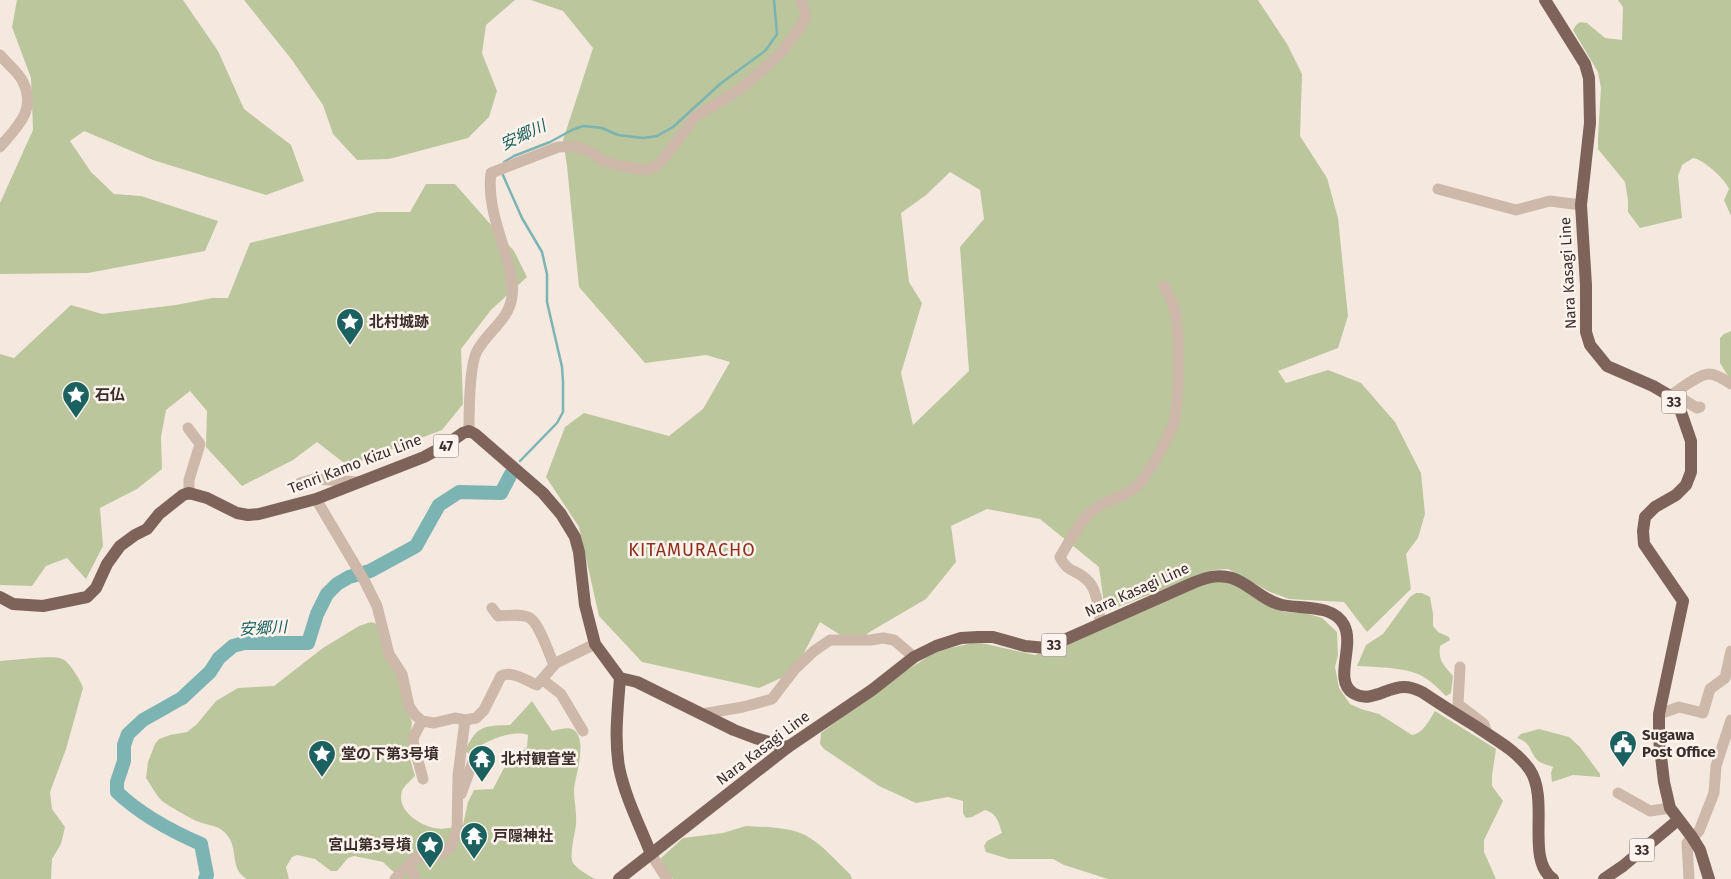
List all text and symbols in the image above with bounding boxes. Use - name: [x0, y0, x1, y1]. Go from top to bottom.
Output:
- water label: 安郷川: [497, 115, 551, 154]
- street label: Nara Kasagi Line: [1556, 217, 1580, 329]
- place icon: 北村城跡: [335, 307, 365, 346]
- place label: 北村城跡: [369, 313, 429, 331]
- place icon: 石仏: [61, 380, 91, 419]
- place label: 石仏: [95, 386, 125, 404]
- road number: 33: [1662, 391, 1686, 414]
- street label: Tenri Kamo Kizu Line: [286, 430, 424, 498]
- road number: 47: [434, 434, 458, 458]
- district label: KITAMURACHO: [628, 539, 756, 561]
- street label: Nara Kasagi Line: [1082, 559, 1192, 621]
- water label: 安郷川: [239, 617, 289, 639]
- road number: 33: [1042, 634, 1066, 656]
- street label: Nara Kasagi Line: [713, 707, 813, 789]
- place label: Sugawa Post Office: [1642, 726, 1716, 761]
- public building icon: Sugawa Post Office: [1608, 729, 1638, 768]
- place icon: 堂の下第3号墳: [307, 739, 337, 778]
- temple icon: 北村観音堂: [467, 744, 497, 783]
- place label: 堂の下第3号墳: [341, 745, 439, 763]
- place label: 北村観音堂: [501, 750, 576, 768]
- temple icon: 戸隠神社: [459, 821, 489, 860]
- place label: 戸隠神社: [493, 827, 553, 845]
- place icon: 宮山第3号墳: [415, 830, 445, 869]
- place label: 宮山第3号墳: [328, 836, 411, 854]
- road number: 33: [1630, 838, 1654, 862]

